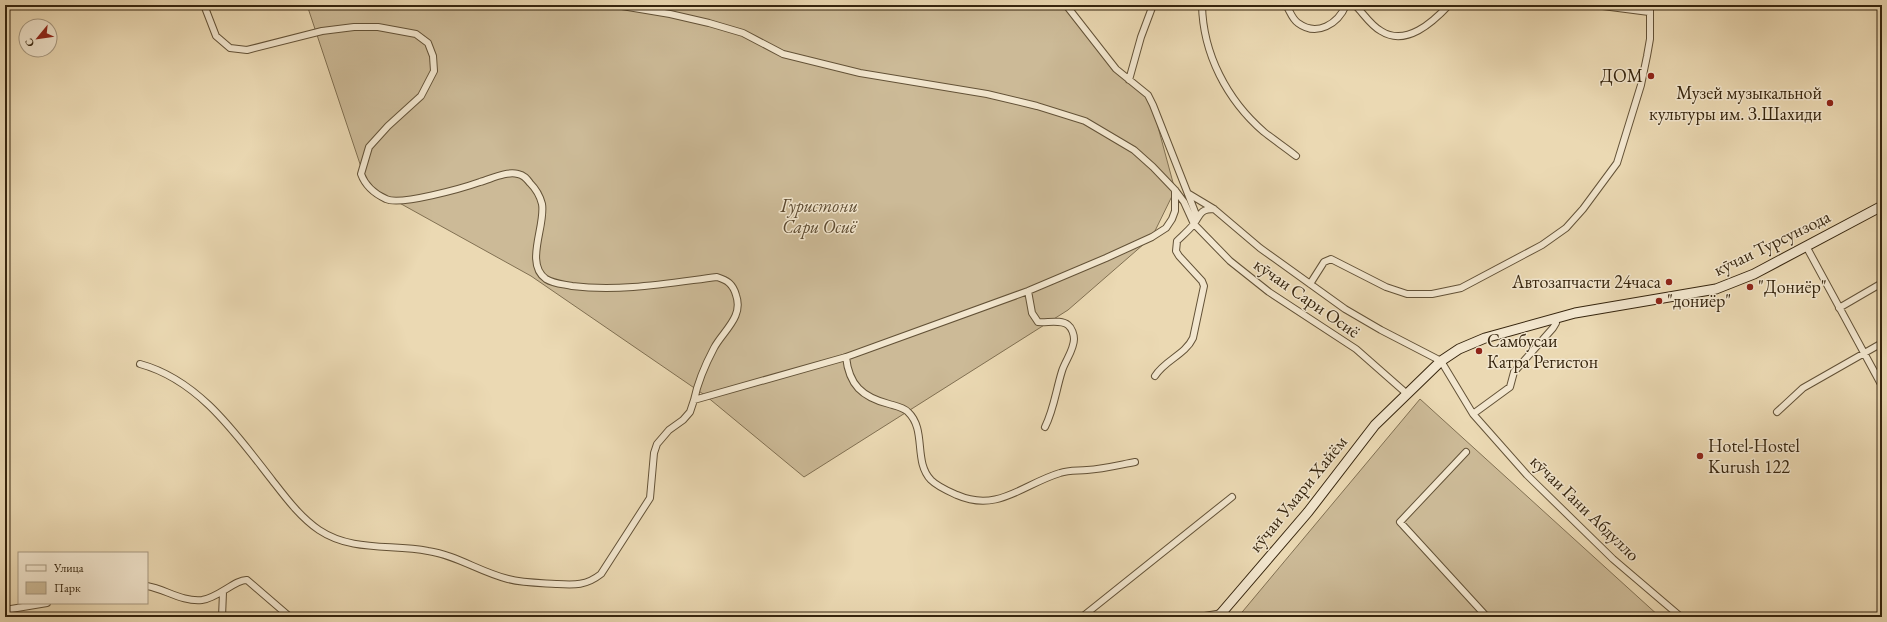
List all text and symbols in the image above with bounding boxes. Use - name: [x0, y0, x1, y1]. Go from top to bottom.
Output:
- north arrow: [18, 18, 58, 58]
- text: С: [21, 36, 37, 50]
- place label: ДОМ: [1600, 64, 1643, 87]
- marker: ДОМ: [1646, 71, 1656, 81]
- place label: Музей музыкальной культуры им. З.Шахиди: [1649, 81, 1822, 125]
- marker: Музей музыкальной культуры им. З.Шахиди: [1825, 98, 1835, 108]
- park label: Гуристони Сари Осиё: [779, 194, 858, 239]
- street label: кӯчаи Турсунзода: [1710, 204, 1835, 281]
- street label: кӯчаи Сари Осиё: [1250, 252, 1365, 343]
- place label: Автозапчасти 24часа: [1511, 270, 1662, 293]
- place label: "Дониёр": [1758, 275, 1827, 298]
- marker: Автозапчасти 24часа: [1664, 277, 1674, 287]
- marker: "Дониёр": [1745, 282, 1755, 292]
- place label: "дониёр": [1667, 289, 1731, 312]
- marker: "дониёр": [1654, 296, 1664, 306]
- place label: Самбусаи Катра Регистон: [1487, 329, 1598, 373]
- marker: Самбусаи Катра Регистон: [1474, 346, 1484, 356]
- street label: кӯчаи Умари Хайём: [1244, 430, 1352, 557]
- place label: Hotel-Hostel Kurush 122: [1708, 434, 1800, 478]
- street label: кӯчаи Гани Абдулло: [1526, 449, 1645, 566]
- marker: Hotel-Hostel Kurush 122: [1695, 451, 1705, 461]
- legend: [18, 552, 148, 604]
- text: Улица: [53, 560, 84, 576]
- text: Парк: [54, 580, 81, 596]

